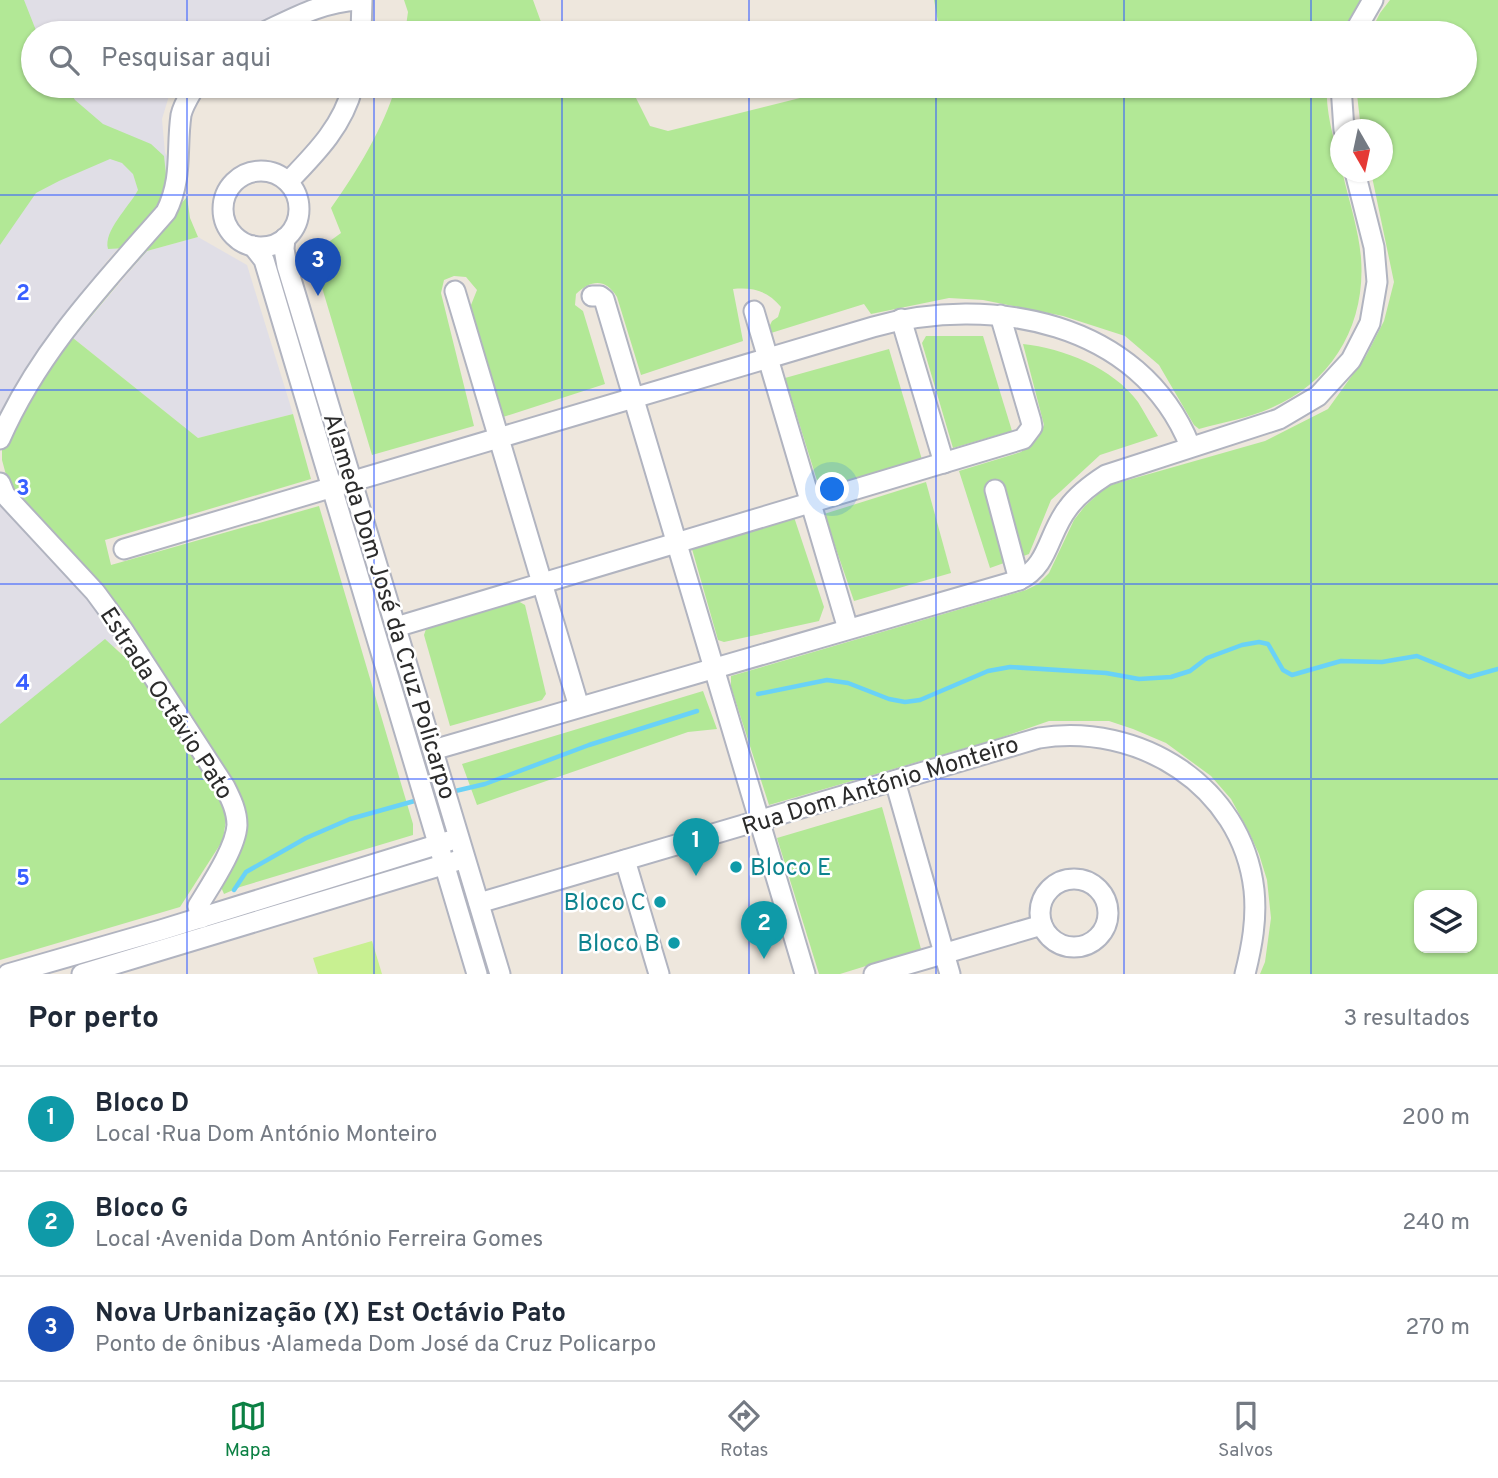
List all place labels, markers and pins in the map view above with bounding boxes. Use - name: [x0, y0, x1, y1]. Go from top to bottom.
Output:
- pin: 3: [295, 238, 341, 296]
- pin: 1: [673, 818, 719, 876]
- place label: Bloco E: [750, 854, 831, 884]
- marker: Bloco E: [728, 859, 744, 875]
- place label: Bloco C: [563, 889, 646, 919]
- marker: Bloco C: [652, 894, 668, 910]
- pin: 2: [741, 901, 787, 959]
- place label: Bloco B: [577, 930, 660, 960]
- marker: Bloco B: [666, 935, 682, 951]

